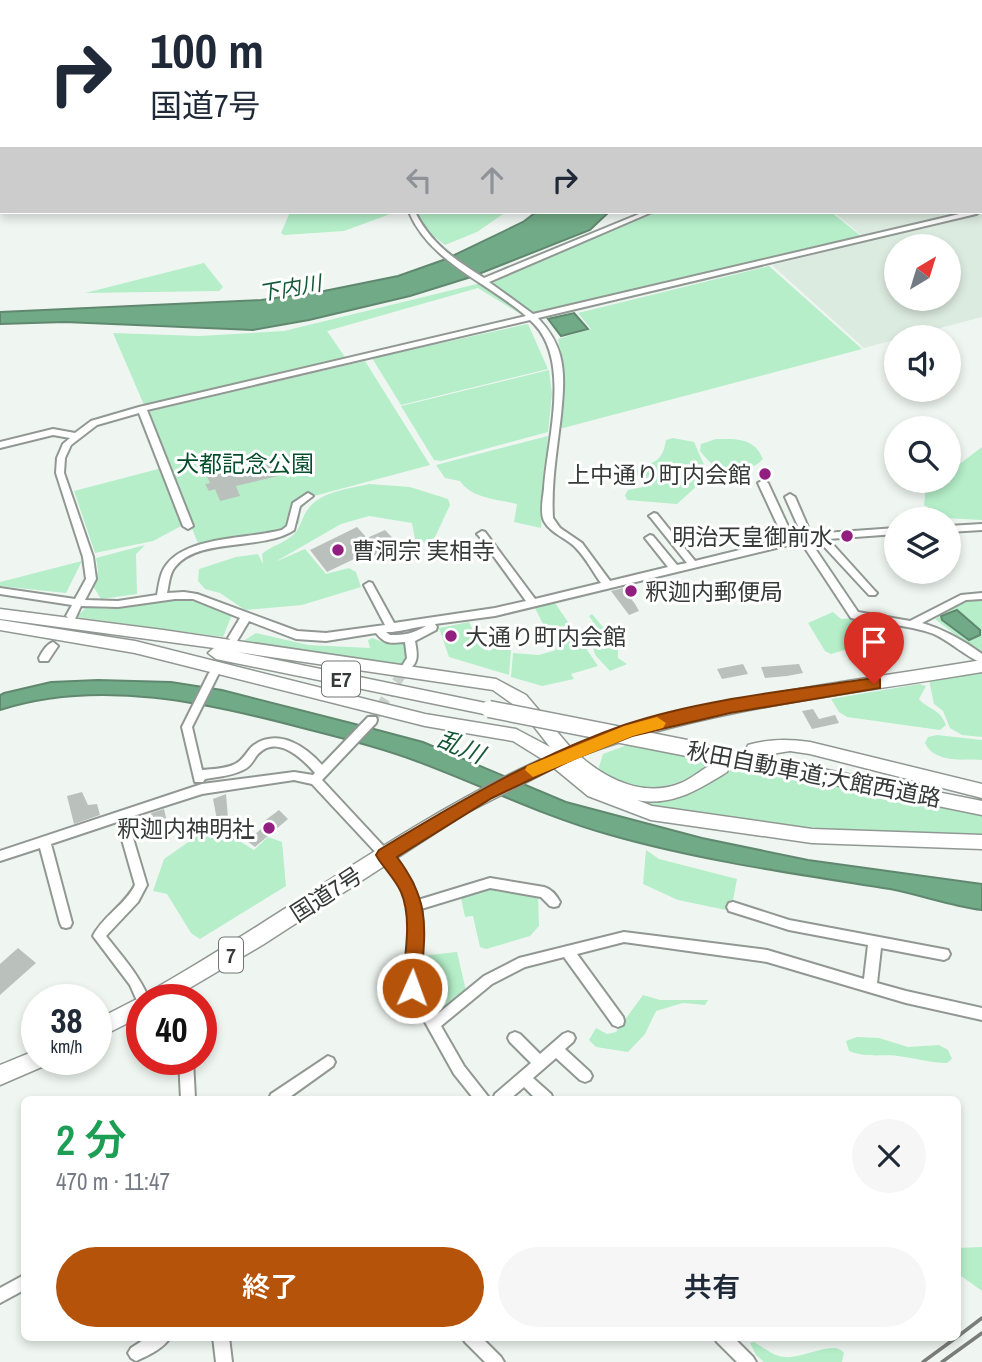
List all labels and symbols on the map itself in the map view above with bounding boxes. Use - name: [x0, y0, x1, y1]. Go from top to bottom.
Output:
- north arrow: [884, 234, 961, 312]
- water label: 下内川: [256, 268, 326, 308]
- park label: 犬都記念公園: [176, 448, 314, 479]
- place label: 上中通り町内会館: [567, 459, 751, 490]
- marker: 上中通り町内会館: [757, 466, 773, 482]
- place label: 明治天皇御前水: [672, 521, 833, 552]
- marker: 明治天皇御前水: [839, 528, 855, 544]
- place label: 曹洞宗 実相寺: [352, 535, 495, 566]
- marker: 曹洞宗 実相寺: [330, 542, 346, 558]
- place label: 釈迦内郵便局: [645, 576, 783, 607]
- marker: 釈迦内郵便局: [623, 583, 639, 599]
- pin: [844, 612, 904, 684]
- place label: 大通り町内会館: [465, 621, 626, 652]
- marker: 大通り町内会館: [443, 628, 459, 644]
- road number: E7: [322, 662, 360, 696]
- water label: 乱川: [433, 722, 492, 771]
- street label: 秋田自動車道;大館西道路: [684, 734, 944, 814]
- place label: 釈迦内神明社: [117, 813, 255, 844]
- marker: 釈迦内神明社: [261, 820, 277, 836]
- street label: 国道7号: [284, 859, 368, 929]
- road number: 7: [219, 937, 243, 972]
- position arrow: [375, 951, 449, 1025]
- speed limit sign: 40: [126, 984, 217, 1075]

